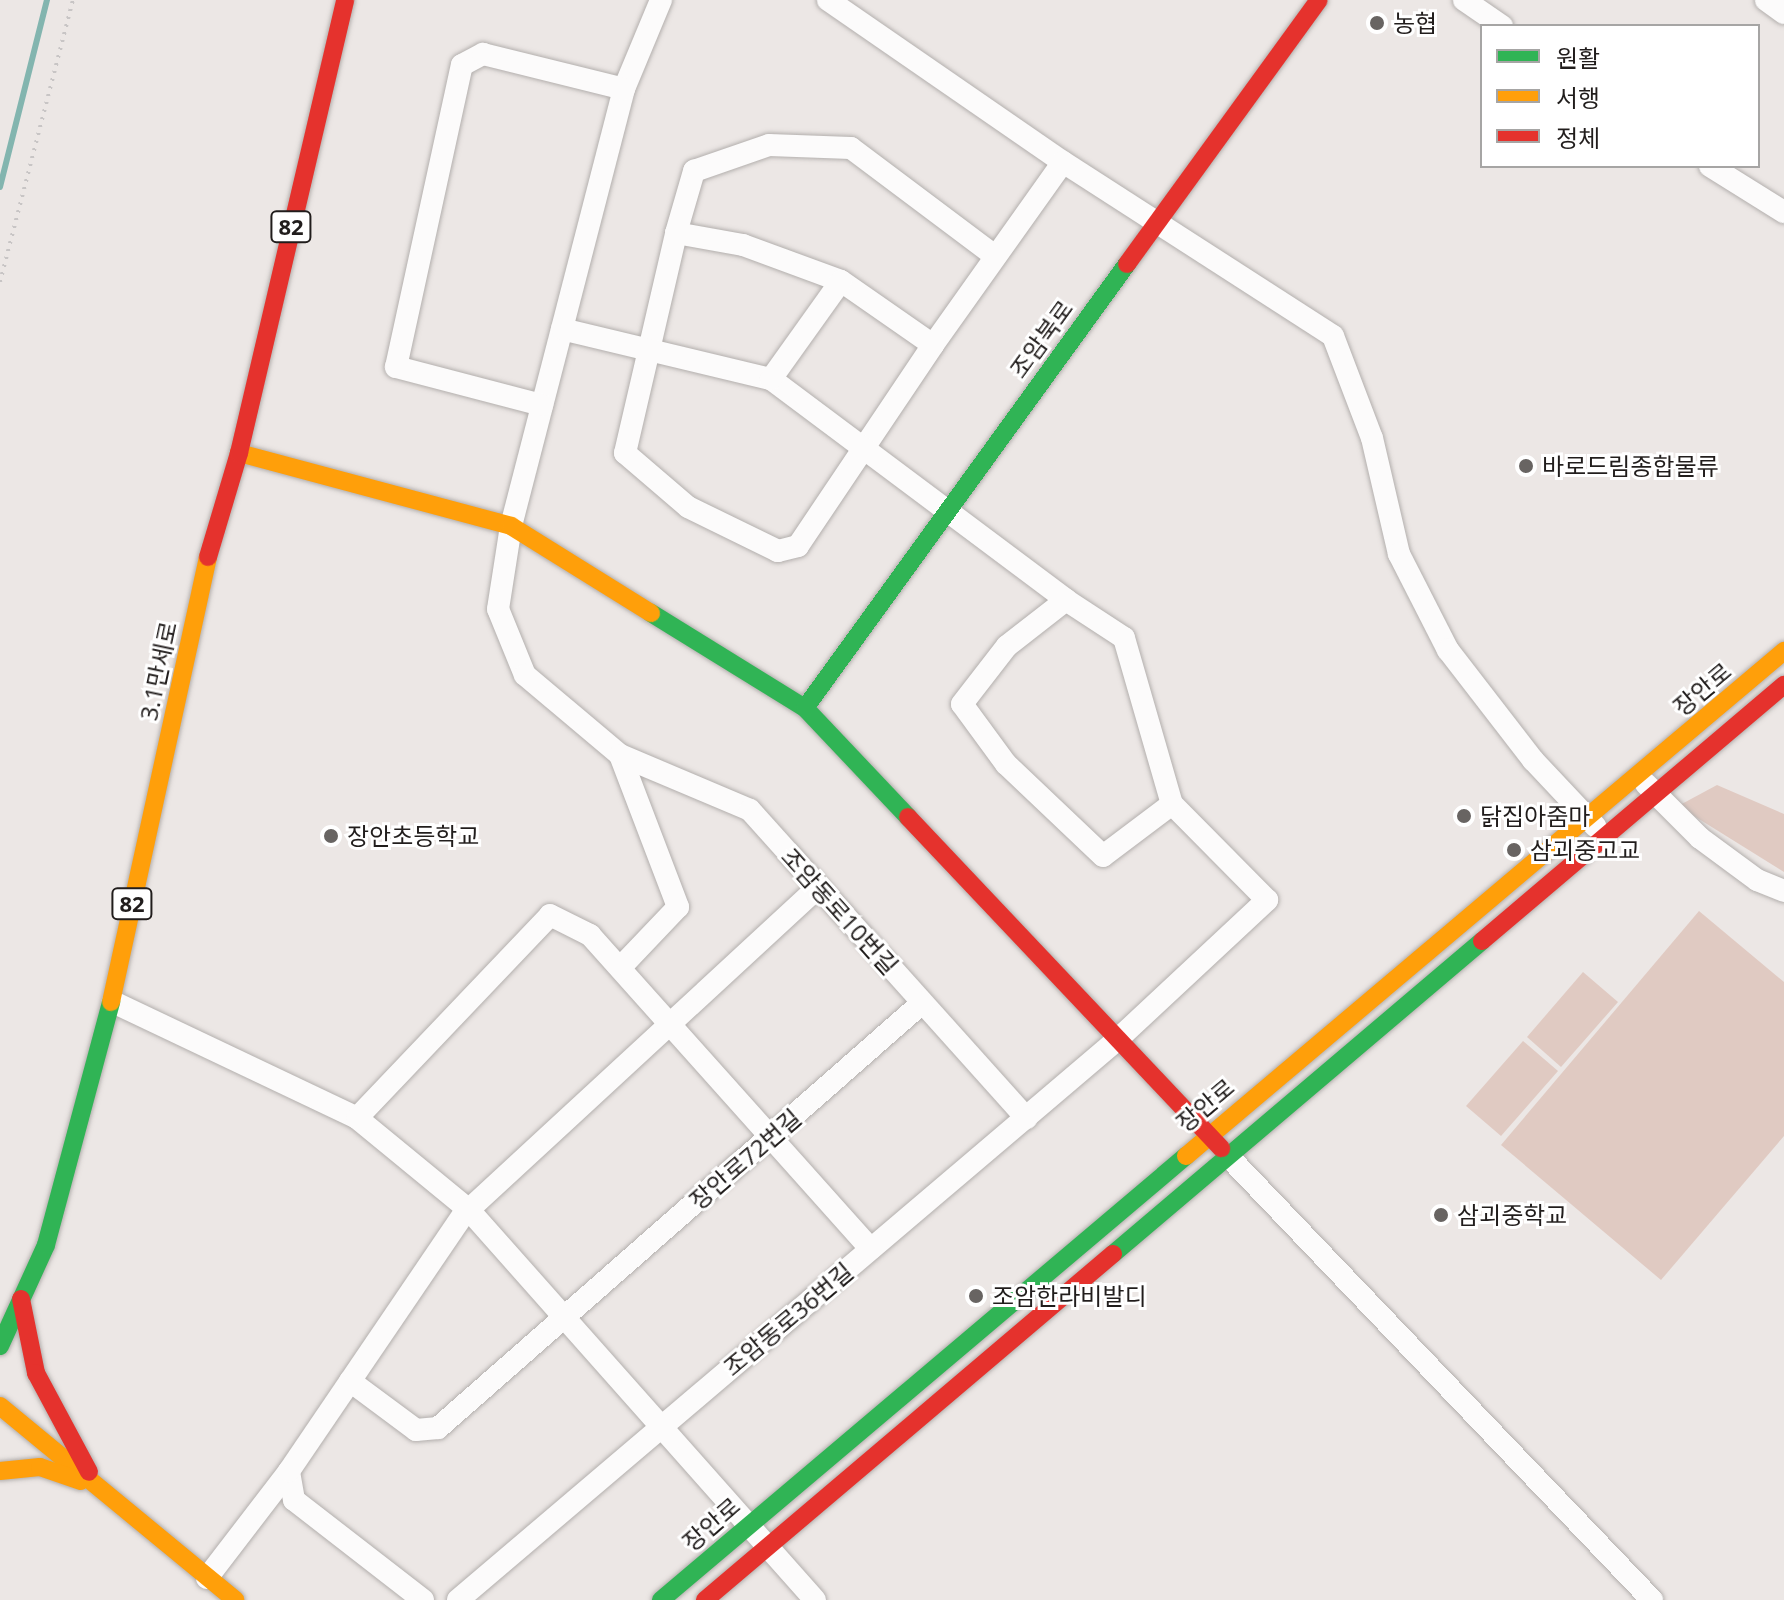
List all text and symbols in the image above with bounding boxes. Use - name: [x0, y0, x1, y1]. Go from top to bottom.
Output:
- place label: 농협: [1393, 9, 1437, 37]
- marker: 농협: [1368, 14, 1386, 32]
- legend: [1480, 24, 1760, 168]
- text: 원활: [1556, 41, 1600, 74]
- text: 서행: [1556, 81, 1600, 114]
- text: 정체: [1556, 121, 1600, 154]
- road number: 82: [269, 209, 313, 245]
- street label: 조암북로: [1003, 295, 1079, 383]
- place label: 바로드림종합물류: [1542, 452, 1719, 480]
- marker: 바로드림종합물류: [1517, 457, 1535, 475]
- street label: 3.1만세로: [134, 619, 182, 723]
- street label: 장안로: [1667, 657, 1737, 721]
- place label: 닭집아줌마: [1480, 802, 1590, 830]
- marker: 닭집아줌마: [1455, 807, 1473, 825]
- place label: 장안초등학교: [347, 822, 479, 850]
- marker: 장안초등학교: [322, 827, 340, 845]
- place label: 삼괴중고교: [1530, 836, 1640, 864]
- marker: 삼괴중고교: [1505, 841, 1523, 859]
- street label: 조암동로10번길: [776, 842, 904, 980]
- road number: 82: [110, 886, 154, 922]
- street label: 장안로: [1170, 1073, 1240, 1137]
- street label: 장안로72번길: [684, 1103, 806, 1215]
- place label: 삼괴중학교: [1457, 1201, 1567, 1229]
- marker: 삼괴중학교: [1432, 1206, 1450, 1224]
- street label: 조암동로36번길: [717, 1257, 859, 1381]
- place label: 조암한라비발디: [992, 1282, 1147, 1310]
- marker: 조암한라비발디: [967, 1287, 985, 1305]
- street label: 장안로: [677, 1491, 745, 1557]

